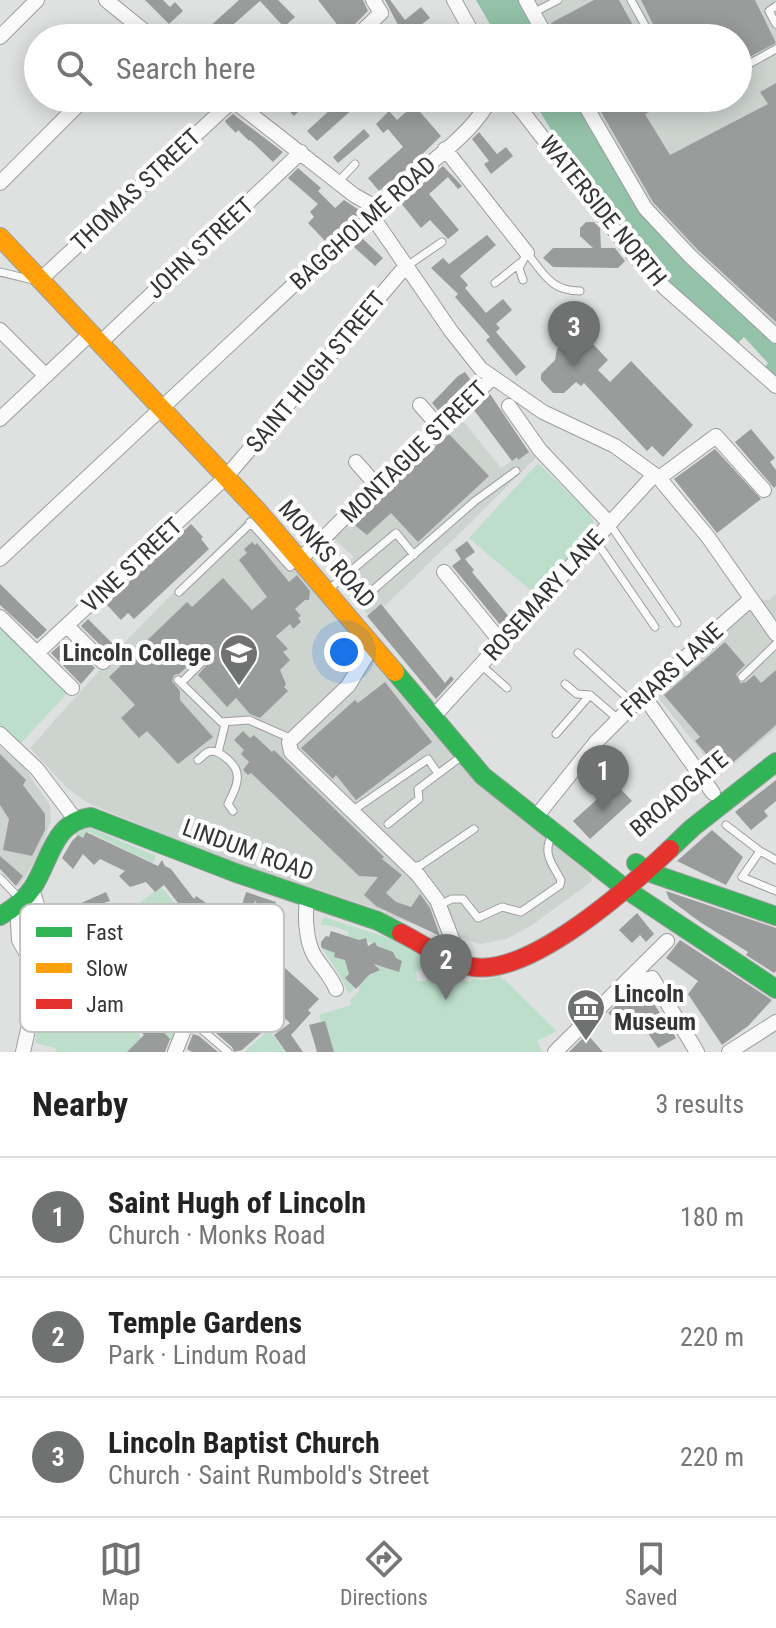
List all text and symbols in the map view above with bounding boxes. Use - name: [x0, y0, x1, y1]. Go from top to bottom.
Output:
- search box: [24, 24, 752, 112]
- icon: search: [52, 46, 96, 90]
- text: Search here: [116, 51, 256, 86]
- street label: THOMAS STREET: [66, 123, 206, 257]
- street label: WATERSIDE NORTH: [534, 130, 672, 292]
- street label: BAGGHOLME ROAD: [285, 150, 441, 296]
- street label: JOHN STREET: [141, 192, 259, 304]
- street label: SAINT HUGH STREET: [240, 286, 392, 458]
- pin: 3: [548, 301, 600, 367]
- street label: MONTAGUE STREET: [335, 375, 493, 529]
- street label: MONKS ROAD: [273, 495, 381, 613]
- street label: VINE STREET: [76, 512, 188, 618]
- street label: ROSEMARY LANE: [478, 524, 610, 666]
- street label: FRIARS LANE: [615, 617, 729, 723]
- school or university icon: Lincoln College: [218, 632, 260, 687]
- your location: [324, 632, 364, 672]
- place label: Lincoln College: [63, 639, 211, 667]
- pin: 1: [577, 745, 629, 811]
- street label: BROADGATE: [625, 745, 733, 843]
- street label: LINDUM ROAD: [179, 813, 317, 887]
- legend: [20, 904, 284, 1032]
- text: Fast: [86, 920, 123, 945]
- pin: 2: [420, 934, 472, 1000]
- text: Slow: [86, 956, 128, 981]
- place label: Lincoln Museum: [614, 980, 696, 1036]
- museum icon: Lincoln Museum: [565, 987, 607, 1042]
- text: Jam: [86, 992, 124, 1017]
- text: Nearby: [32, 1084, 128, 1124]
- text: 3 results: [655, 1089, 744, 1119]
- text: Saint Hugh of Lincoln: [108, 1185, 366, 1220]
- text: 1: [51, 1202, 65, 1232]
- text: 180 m: [680, 1202, 744, 1232]
- text: Church · Monks Road: [108, 1220, 325, 1250]
- text: Temple Gardens: [108, 1305, 302, 1340]
- text: 2: [51, 1322, 65, 1352]
- text: 220 m: [680, 1322, 744, 1352]
- text: Park · Lindum Road: [108, 1340, 307, 1370]
- text: Lincoln Baptist Church: [108, 1425, 380, 1460]
- text: 3: [51, 1442, 65, 1472]
- text: 220 m: [680, 1442, 744, 1472]
- text: Church · Saint Rumbold's Street: [108, 1460, 430, 1490]
- tab: Map: [99, 1537, 143, 1610]
- tab: Directions: [340, 1537, 428, 1610]
- tab: Saved: [625, 1537, 677, 1610]

